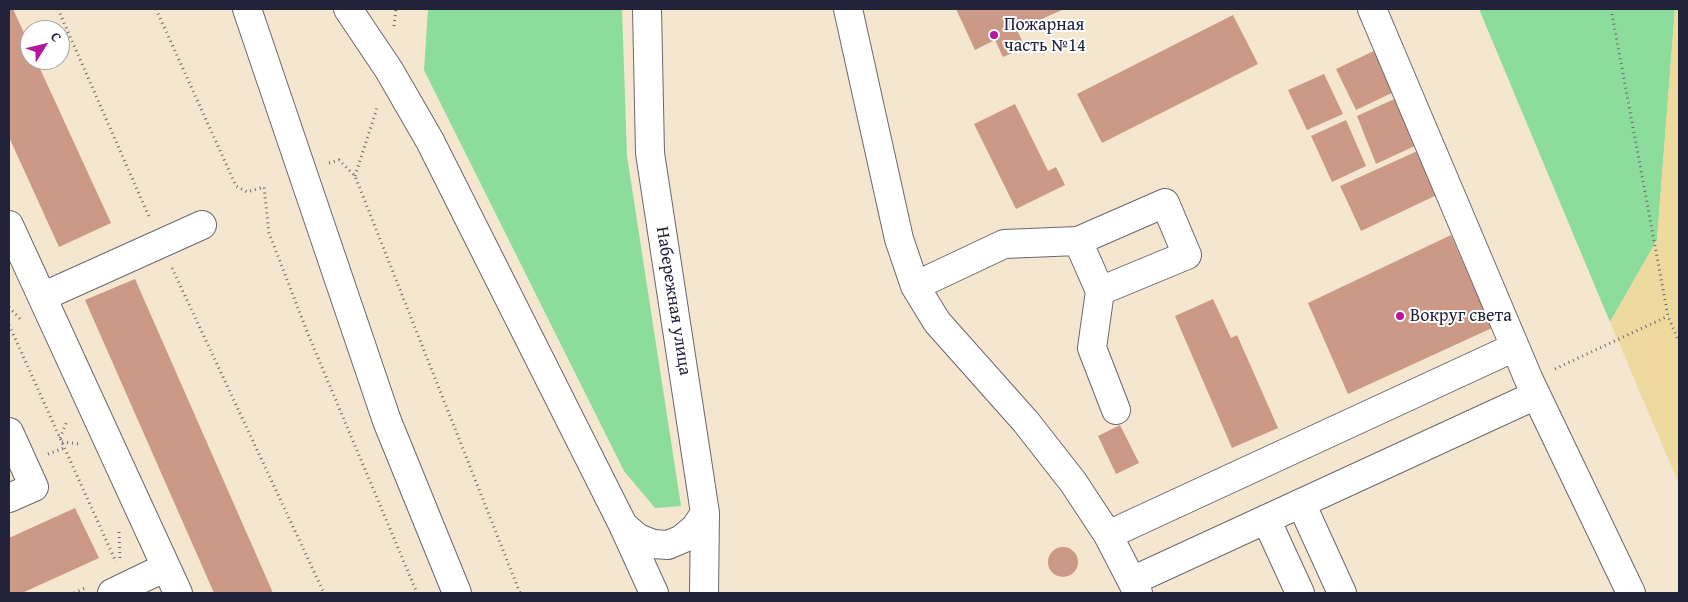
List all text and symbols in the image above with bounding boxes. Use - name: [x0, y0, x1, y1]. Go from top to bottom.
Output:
- place label: Пожарная часть №14: [1004, 14, 1086, 56]
- north arrow: [20, 20, 70, 70]
- text: С: [46, 28, 67, 46]
- marker: Пожарная часть №14: [988, 29, 1000, 41]
- street label: Набережная улица: [651, 225, 695, 377]
- place label: Вокруг света: [1410, 305, 1512, 327]
- marker: Вокруг света: [1394, 310, 1406, 322]

